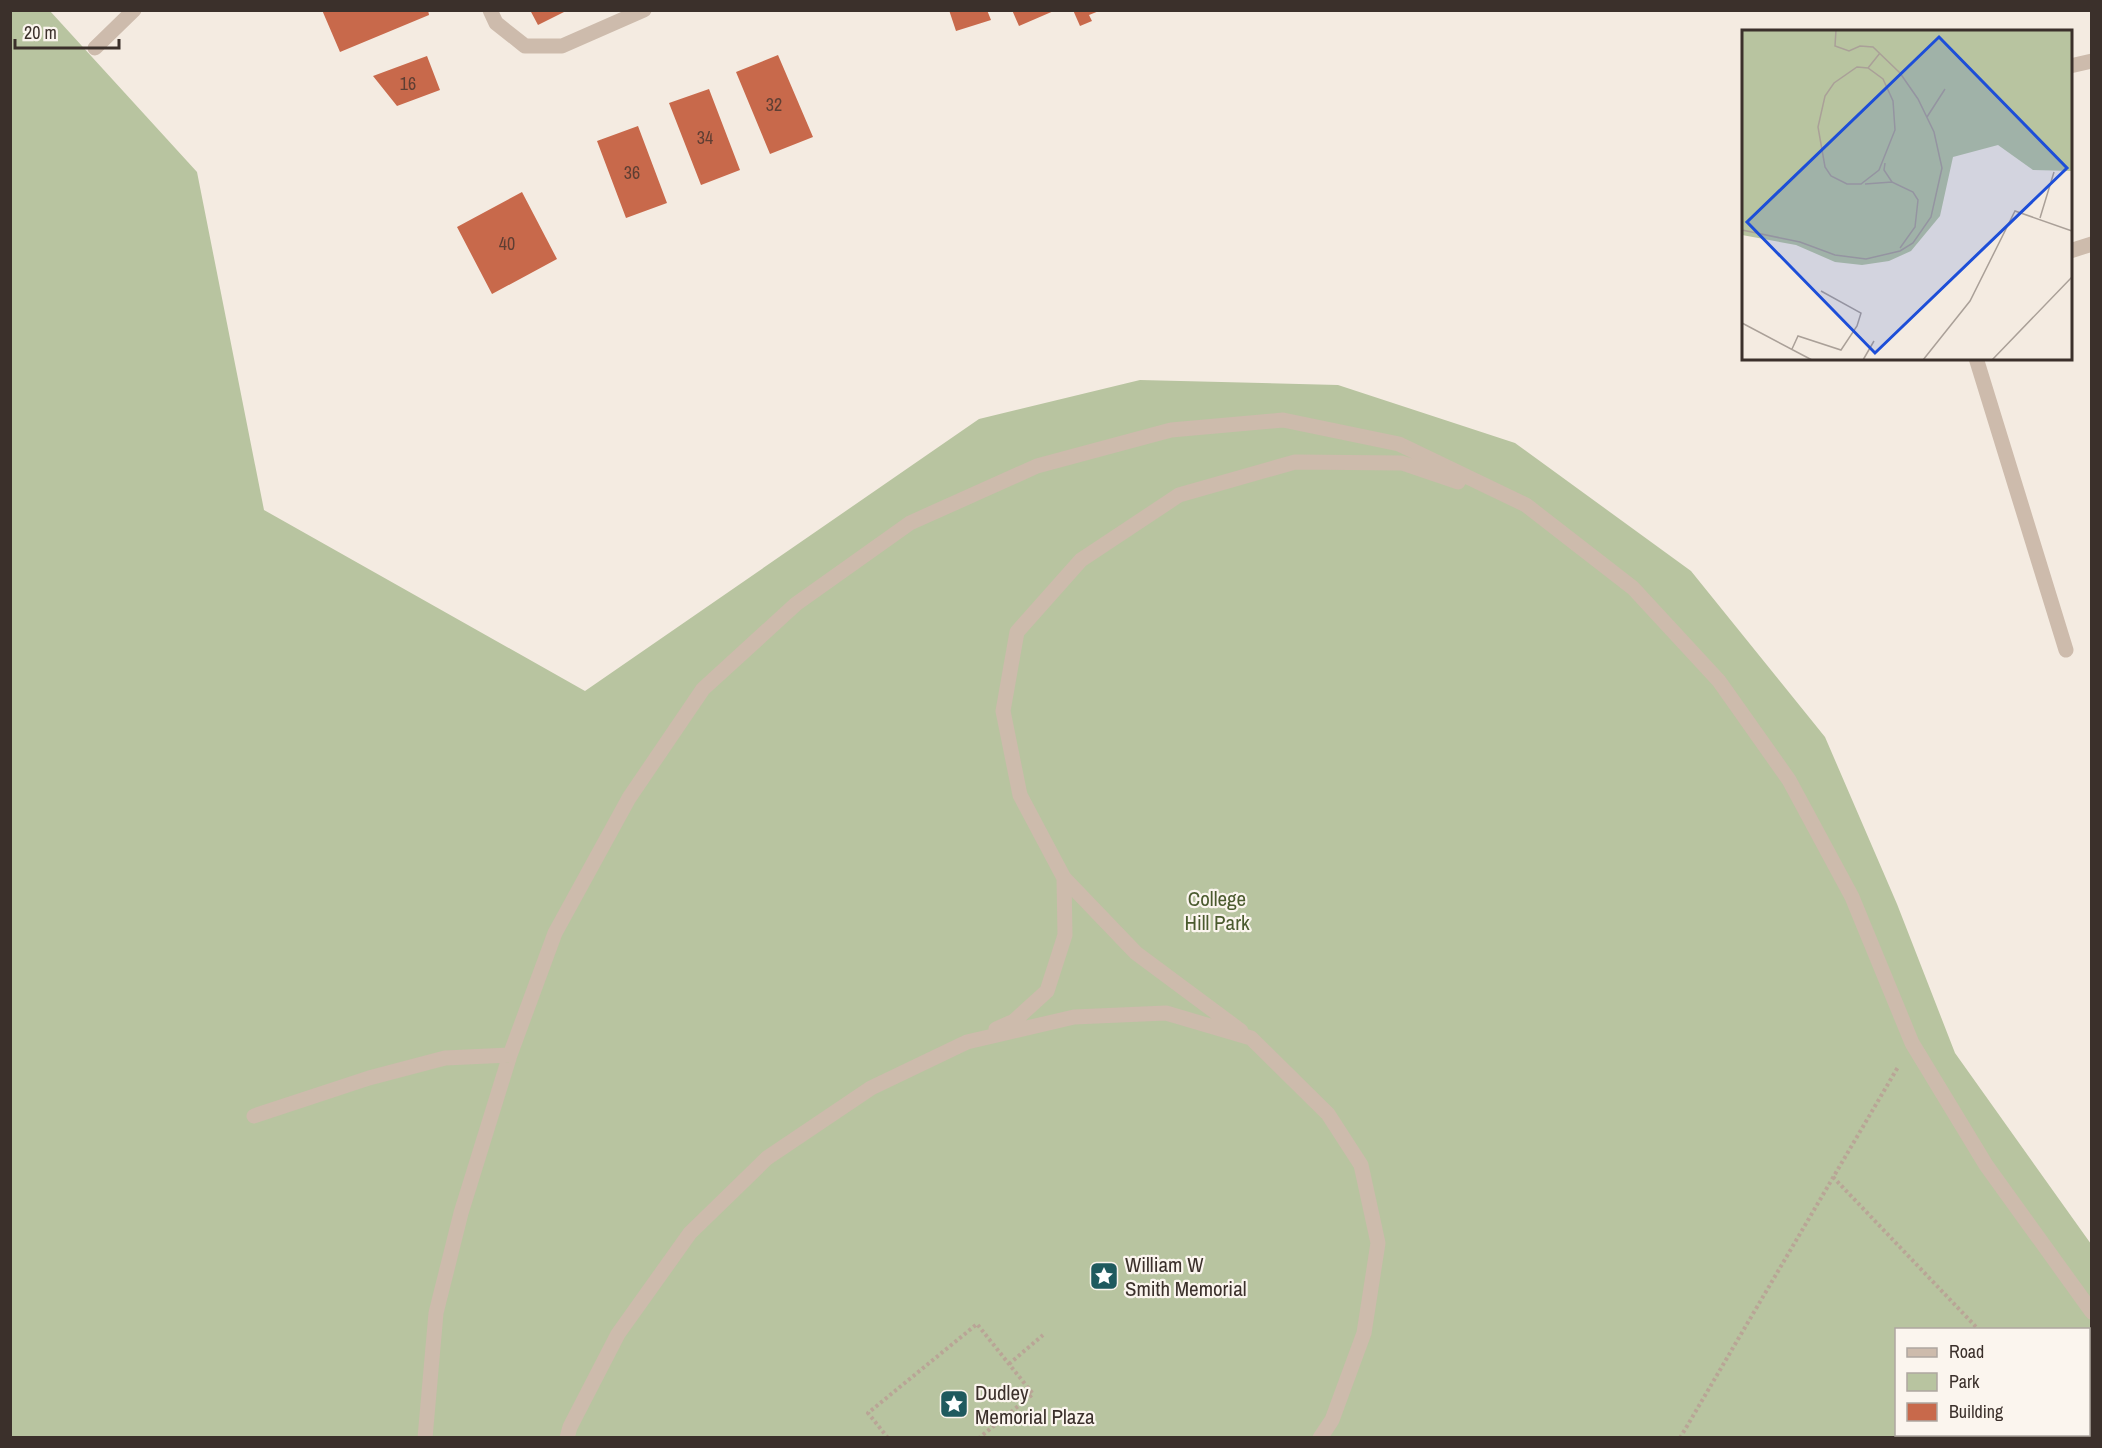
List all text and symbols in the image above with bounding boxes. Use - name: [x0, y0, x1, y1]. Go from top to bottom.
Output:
- scale bar: [15, 12, 118, 50]
- text: 20 m: [24, 20, 57, 45]
- inset map: [1742, 30, 2072, 360]
- house number: 16: [400, 71, 416, 96]
- house number: 32: [766, 92, 782, 117]
- house number: 34: [697, 125, 713, 150]
- house number: 36: [624, 160, 640, 185]
- house number: 40: [499, 231, 515, 256]
- park label: College Hill Park: [1184, 884, 1250, 937]
- place label: William W Smith Memorial: [1125, 1250, 1247, 1303]
- place icon: William W Smith Memorial: [1088, 1260, 1120, 1292]
- legend: [1895, 1328, 2090, 1436]
- text: Road: [1949, 1339, 1984, 1364]
- text: Park: [1949, 1369, 1980, 1394]
- place label: Dudley Memorial Plaza: [975, 1378, 1095, 1431]
- place icon: Dudley Memorial Plaza: [938, 1388, 970, 1420]
- text: Building: [1949, 1399, 2004, 1424]

